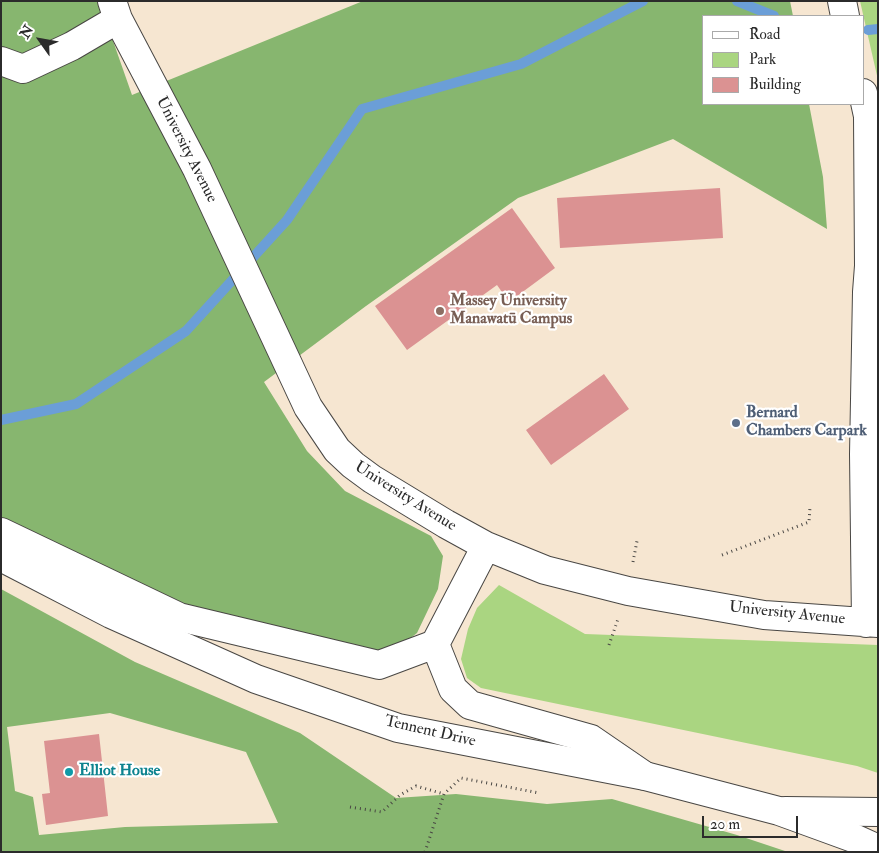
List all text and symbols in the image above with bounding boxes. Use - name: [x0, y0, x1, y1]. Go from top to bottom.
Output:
- north arrow: [15, 15, 65, 65]
- legend: [702, 15, 864, 105]
- text: N: [16, 22, 37, 42]
- text: Road: [749, 25, 780, 44]
- text: Park: [749, 50, 776, 69]
- text: Building: [749, 75, 801, 94]
- street label: University Avenue: [151, 94, 221, 206]
- place label: Massey University Manawatū Campus: [450, 292, 572, 330]
- marker: Massey University Manawatū Campus: [434, 305, 446, 317]
- place label: Bernard Chambers Carpark: [746, 404, 867, 442]
- marker: Bernard Chambers Carpark: [730, 417, 742, 429]
- street label: University Avenue: [351, 458, 459, 536]
- street label: University Avenue: [728, 598, 846, 630]
- street label: Tennent Drive: [382, 712, 478, 752]
- place label: Elliot House: [79, 762, 160, 782]
- marker: Elliot House: [63, 766, 75, 778]
- scale bar: [704, 806, 800, 838]
- text: 20 m: [710, 815, 740, 834]

